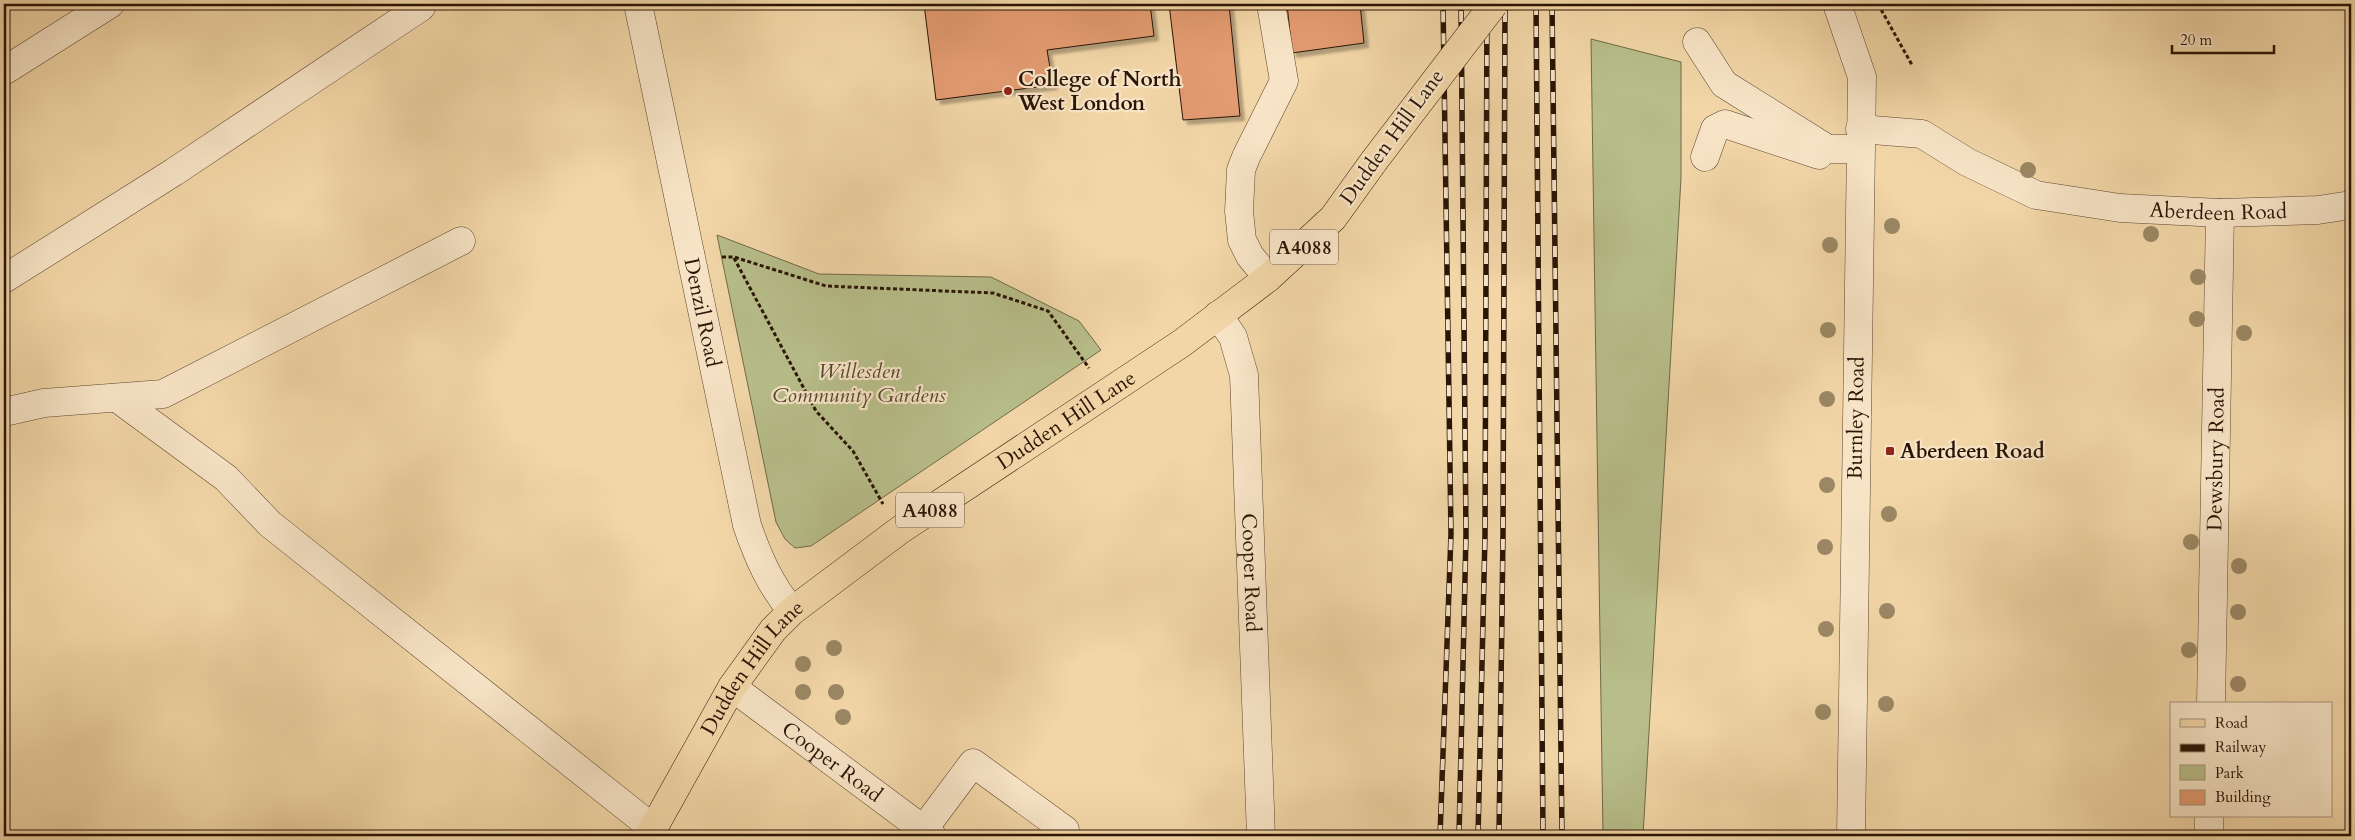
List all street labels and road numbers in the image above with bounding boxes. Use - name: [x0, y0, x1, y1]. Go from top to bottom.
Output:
- street label: Dudden Hill Lane: [1333, 63, 1451, 211]
- street label: Aberdeen Road: [2149, 195, 2287, 228]
- road number: A4088: [1270, 230, 1338, 264]
- street label: Denzil Road: [677, 255, 728, 370]
- street label: Burnley Road: [1840, 356, 1872, 480]
- street label: Dudden Hill Lane: [991, 363, 1141, 476]
- street label: Dewsbury Road: [2200, 387, 2231, 531]
- road number: A4088: [896, 492, 964, 528]
- street label: Cooper Road: [1235, 513, 1268, 633]
- street label: Dudden Hill Lane: [693, 593, 809, 740]
- street label: Cooper Road: [776, 714, 889, 809]

